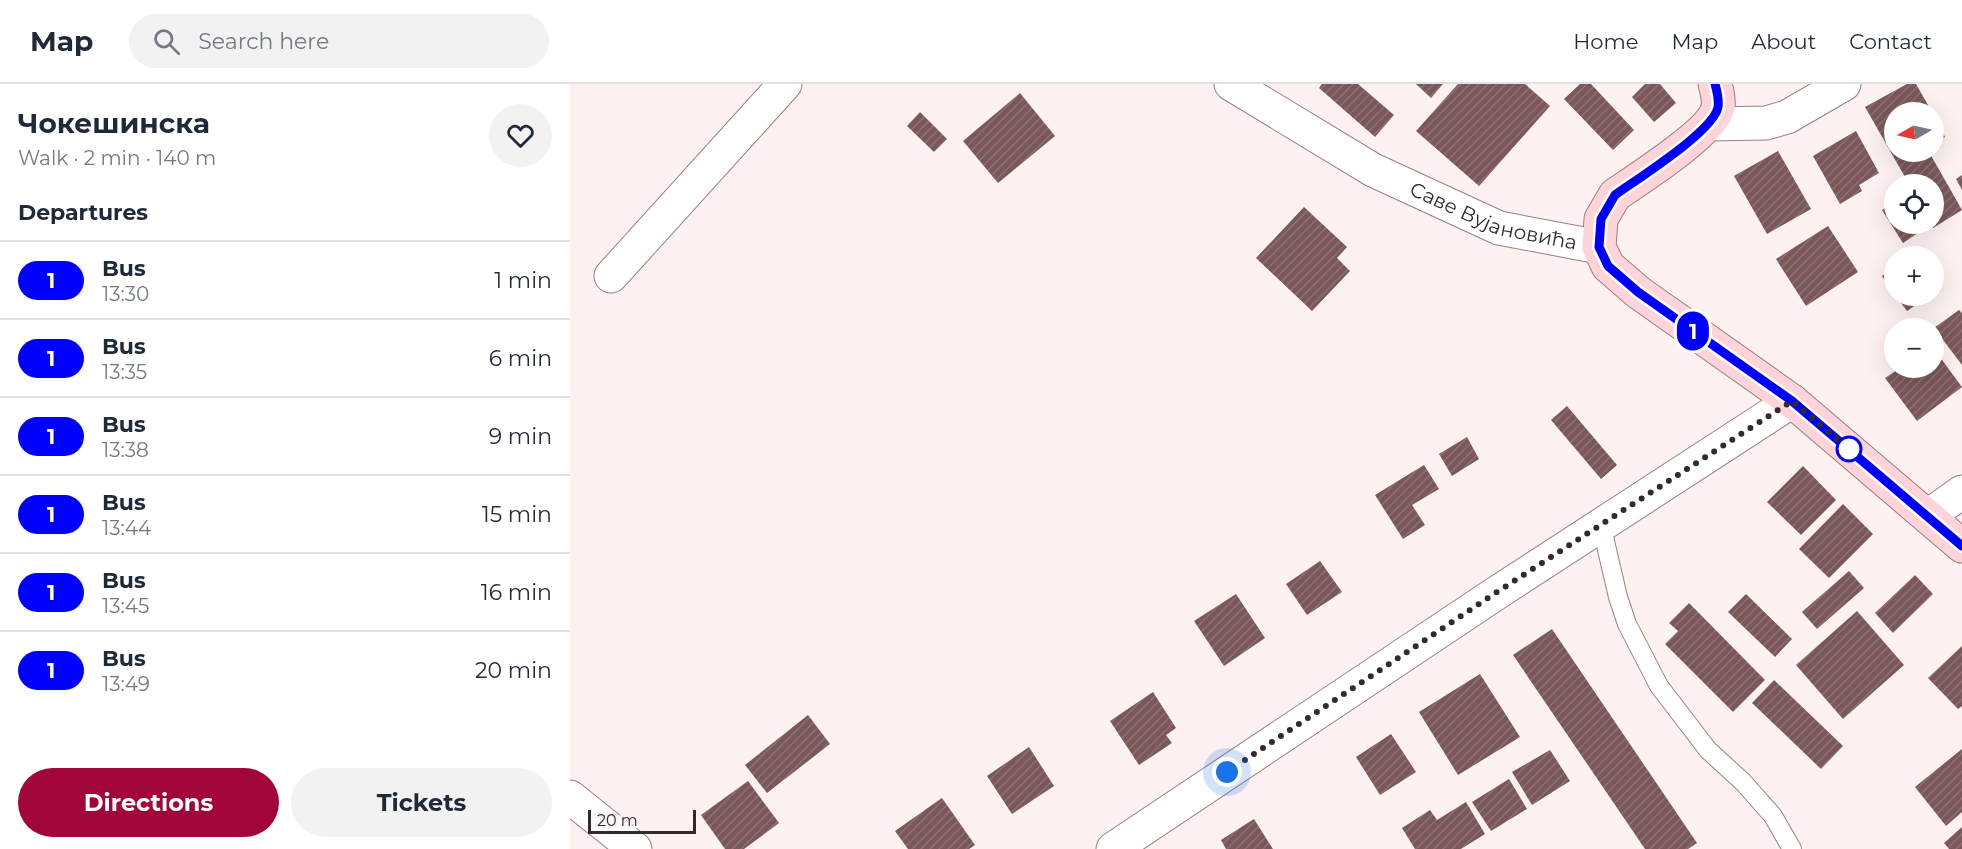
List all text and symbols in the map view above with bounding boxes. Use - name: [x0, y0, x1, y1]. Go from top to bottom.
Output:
- search box: [129, 14, 549, 68]
- text: Map: [30, 24, 93, 58]
- icon: search: [150, 25, 183, 58]
- text: Search here: [198, 28, 329, 55]
- text: Home: [1573, 29, 1638, 54]
- text: Map: [1671, 29, 1718, 54]
- text: About: [1751, 29, 1816, 54]
- text: Contact: [1849, 29, 1932, 54]
- north arrow: [1884, 102, 1944, 162]
- map controls: [1884, 102, 1944, 378]
- button: heart: [489, 104, 552, 167]
- text: Чокешинска: [18, 106, 210, 140]
- text: Walk · 2 min · 140 m: [18, 146, 216, 170]
- button: locate: [1884, 174, 1944, 234]
- street label: Саве Вујановића: [1406, 177, 1579, 255]
- text: Departures: [18, 199, 148, 226]
- button: +: [1884, 246, 1944, 306]
- text: Bus: [102, 255, 146, 282]
- text: 1 min: [494, 267, 552, 294]
- text: 1: [47, 268, 55, 293]
- text: 13:30: [102, 282, 149, 306]
- line badge: 1: [1674, 312, 1712, 350]
- button: −: [1884, 318, 1944, 378]
- text: 1: [1689, 319, 1697, 344]
- text: Bus: [102, 333, 146, 360]
- text: 6 min: [489, 345, 552, 372]
- text: 1: [47, 346, 55, 371]
- text: 13:35: [102, 360, 147, 384]
- text: Bus: [102, 411, 146, 438]
- text: 9 min: [489, 423, 552, 450]
- text: 1: [47, 424, 55, 449]
- unlabelled marker: [1836, 436, 1862, 462]
- text: 13:38: [102, 438, 149, 462]
- text: Bus: [102, 489, 146, 516]
- text: 15 min: [482, 501, 552, 528]
- text: 1: [47, 502, 55, 527]
- text: 13:44: [102, 516, 151, 540]
- text: Bus: [102, 567, 146, 594]
- text: 16 min: [481, 579, 552, 606]
- text: 1: [47, 580, 55, 605]
- text: 13:45: [102, 594, 149, 618]
- text: Bus: [102, 645, 146, 672]
- text: 20 min: [475, 657, 552, 684]
- text: 1: [47, 658, 55, 683]
- text: 13:49: [102, 672, 150, 696]
- your location: [1212, 757, 1242, 787]
- button: Directions: [18, 768, 279, 837]
- button: Tickets: [291, 768, 552, 837]
- scale bar: [588, 807, 696, 834]
- text: 20 m: [597, 811, 638, 830]

